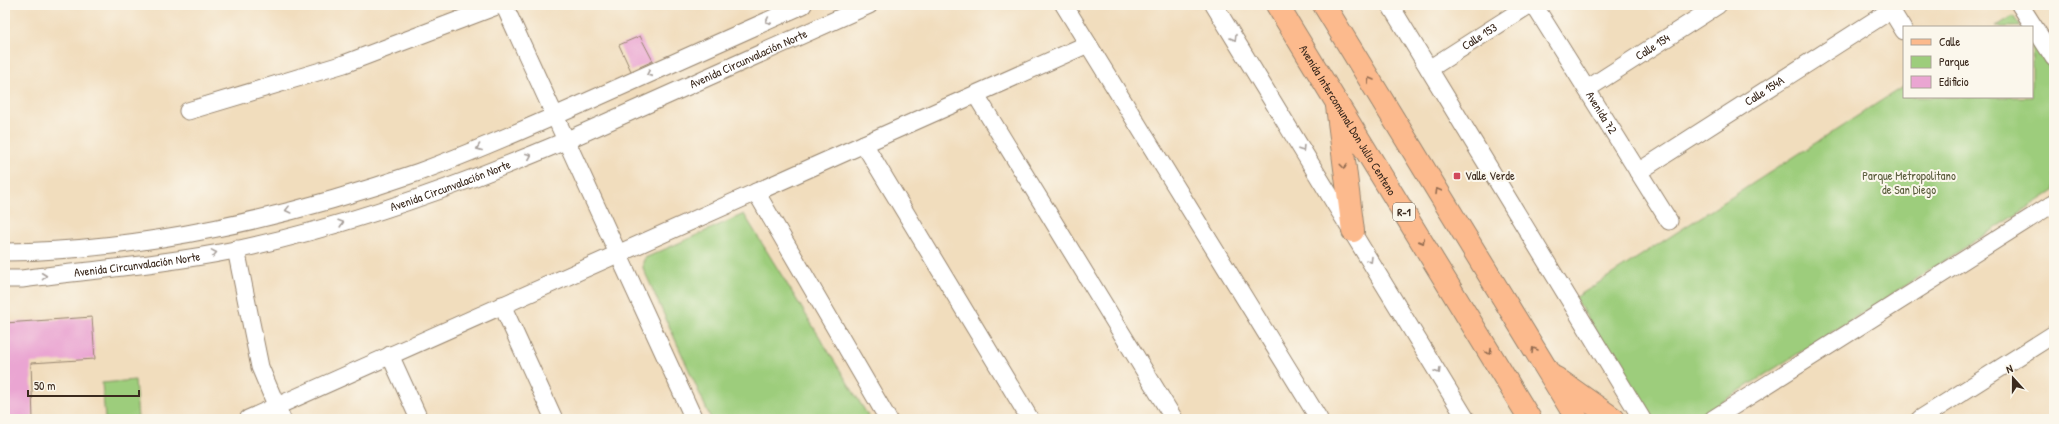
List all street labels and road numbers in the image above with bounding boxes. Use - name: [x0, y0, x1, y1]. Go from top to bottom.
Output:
- street label: Calle 153: [1458, 19, 1500, 54]
- street label: Avenida Circunvalación Norte: [687, 25, 810, 92]
- street label: Calle 154: [1632, 29, 1673, 64]
- street label: Avenida Intercomunal Don Julio Centeno: [1295, 41, 1400, 199]
- street label: Calle 154A: [1741, 72, 1787, 110]
- street label: Avenida 72: [1582, 88, 1622, 137]
- street label: Avenida Circunvalación Norte: [388, 155, 513, 215]
- road number: R-1: [1393, 203, 1415, 221]
- street label: Avenida Circunvalación Norte: [73, 247, 202, 281]

